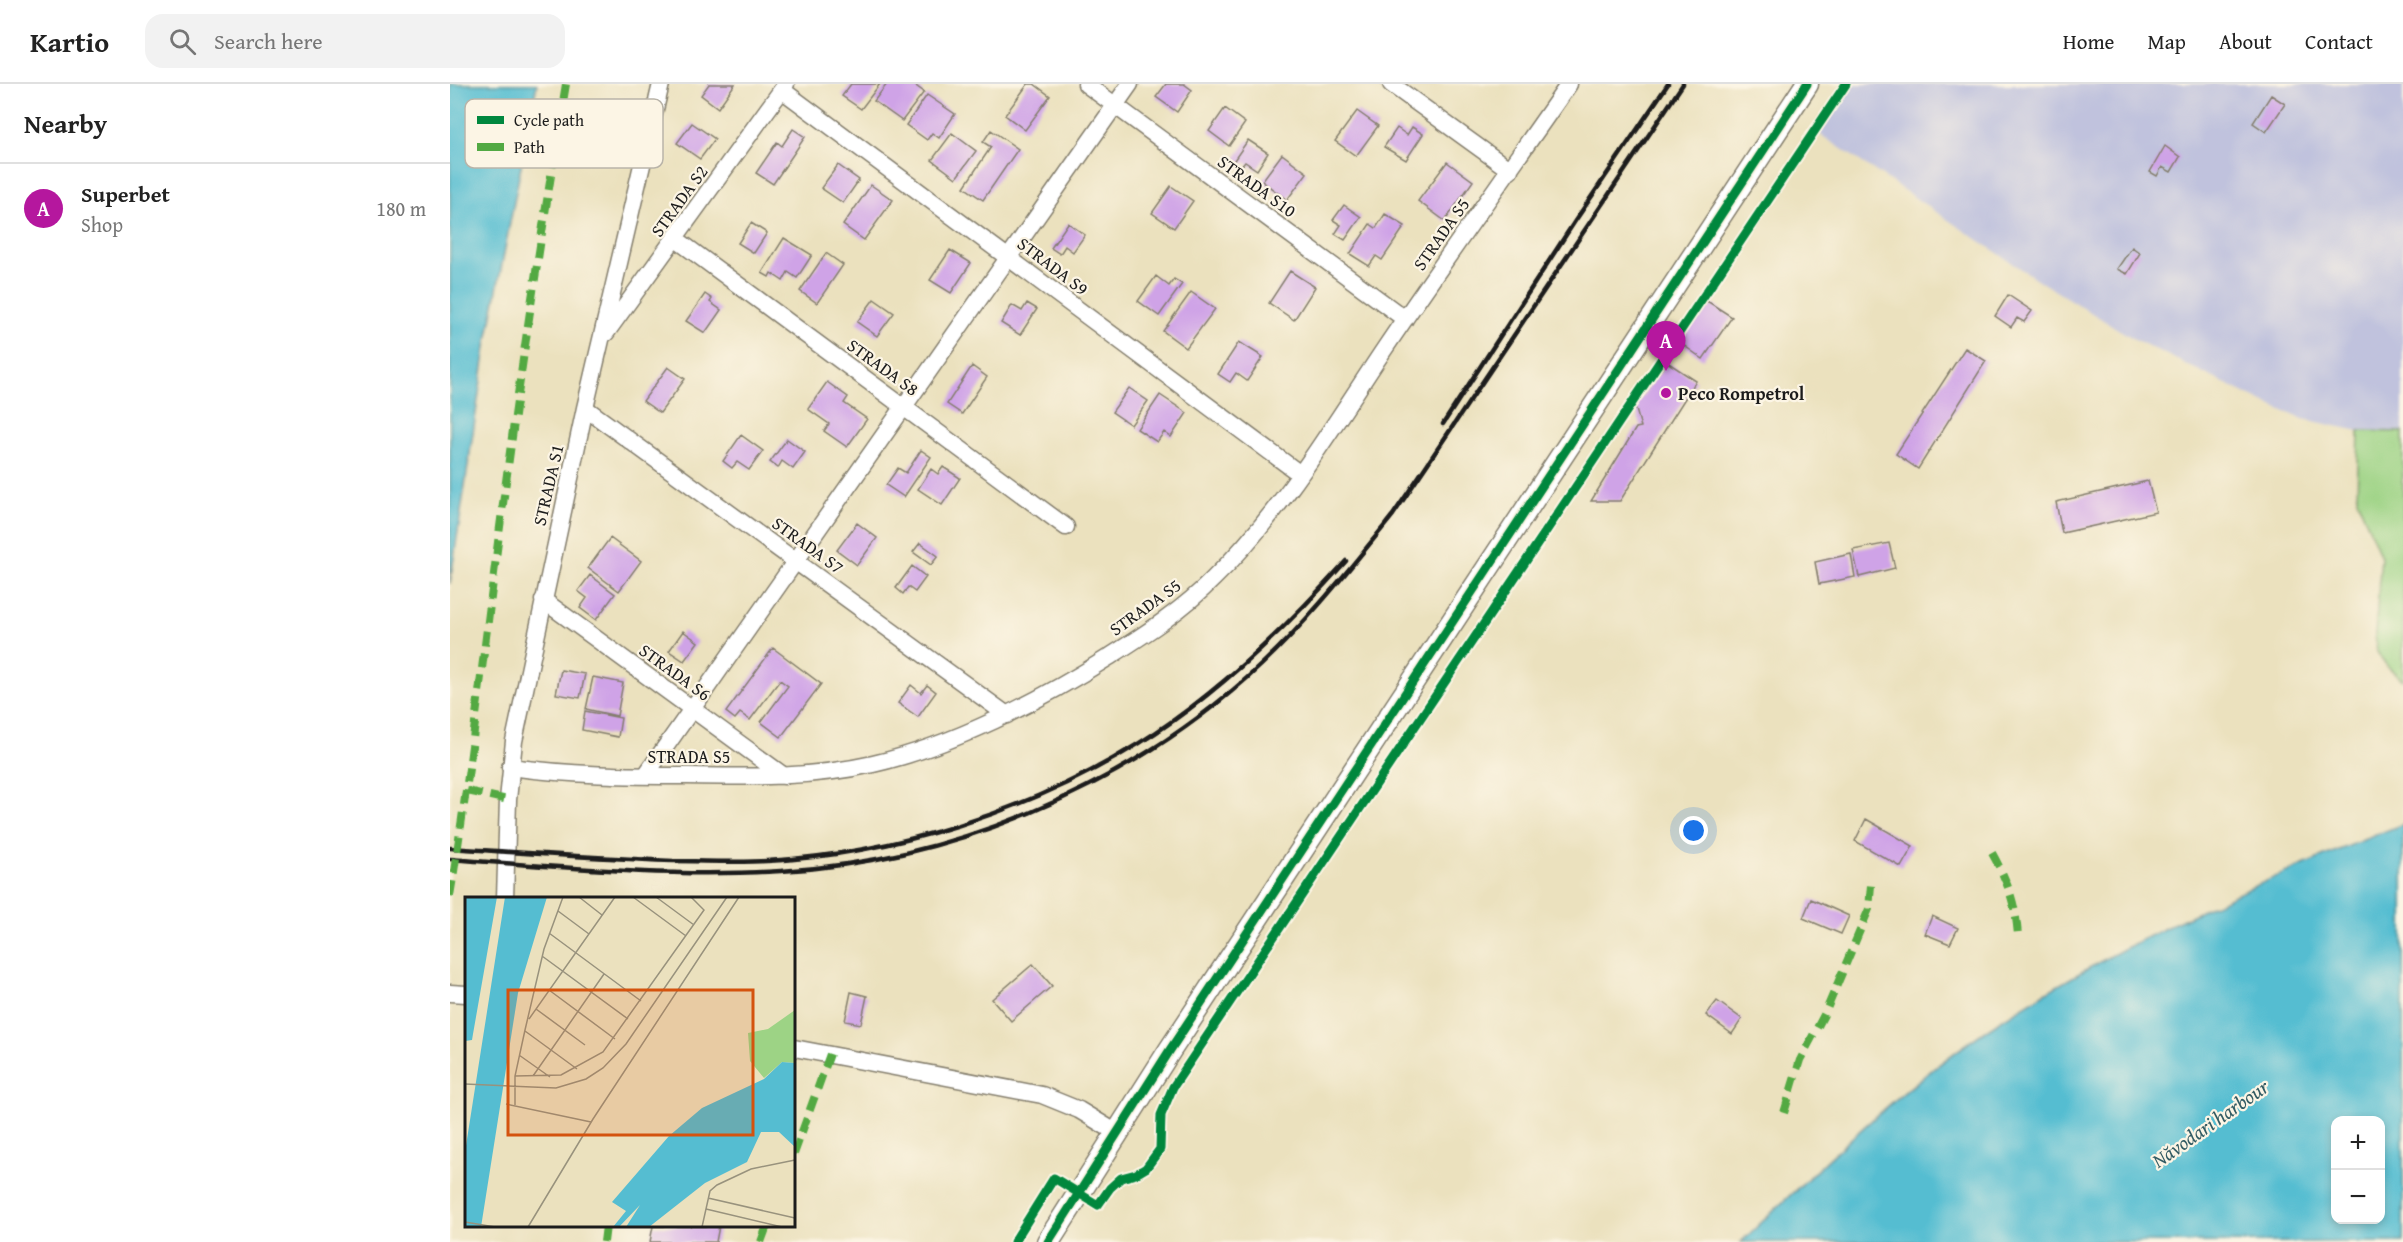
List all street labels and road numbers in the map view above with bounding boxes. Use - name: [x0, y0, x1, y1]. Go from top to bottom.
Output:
- street label: STRADA S10: [1212, 148, 1302, 224]
- street label: STRADA S2: [644, 160, 714, 242]
- street label: STRADA S5: [1406, 192, 1476, 276]
- street label: STRADA S9: [1012, 230, 1094, 302]
- street label: STRADA S8: [842, 332, 924, 402]
- street label: STRADA S1: [526, 442, 570, 528]
- street label: STRADA S7: [767, 510, 849, 580]
- street label: STRADA S5: [1104, 572, 1186, 642]
- street label: STRADA S6: [634, 637, 716, 707]
- street label: STRADA S5: [648, 743, 730, 770]

